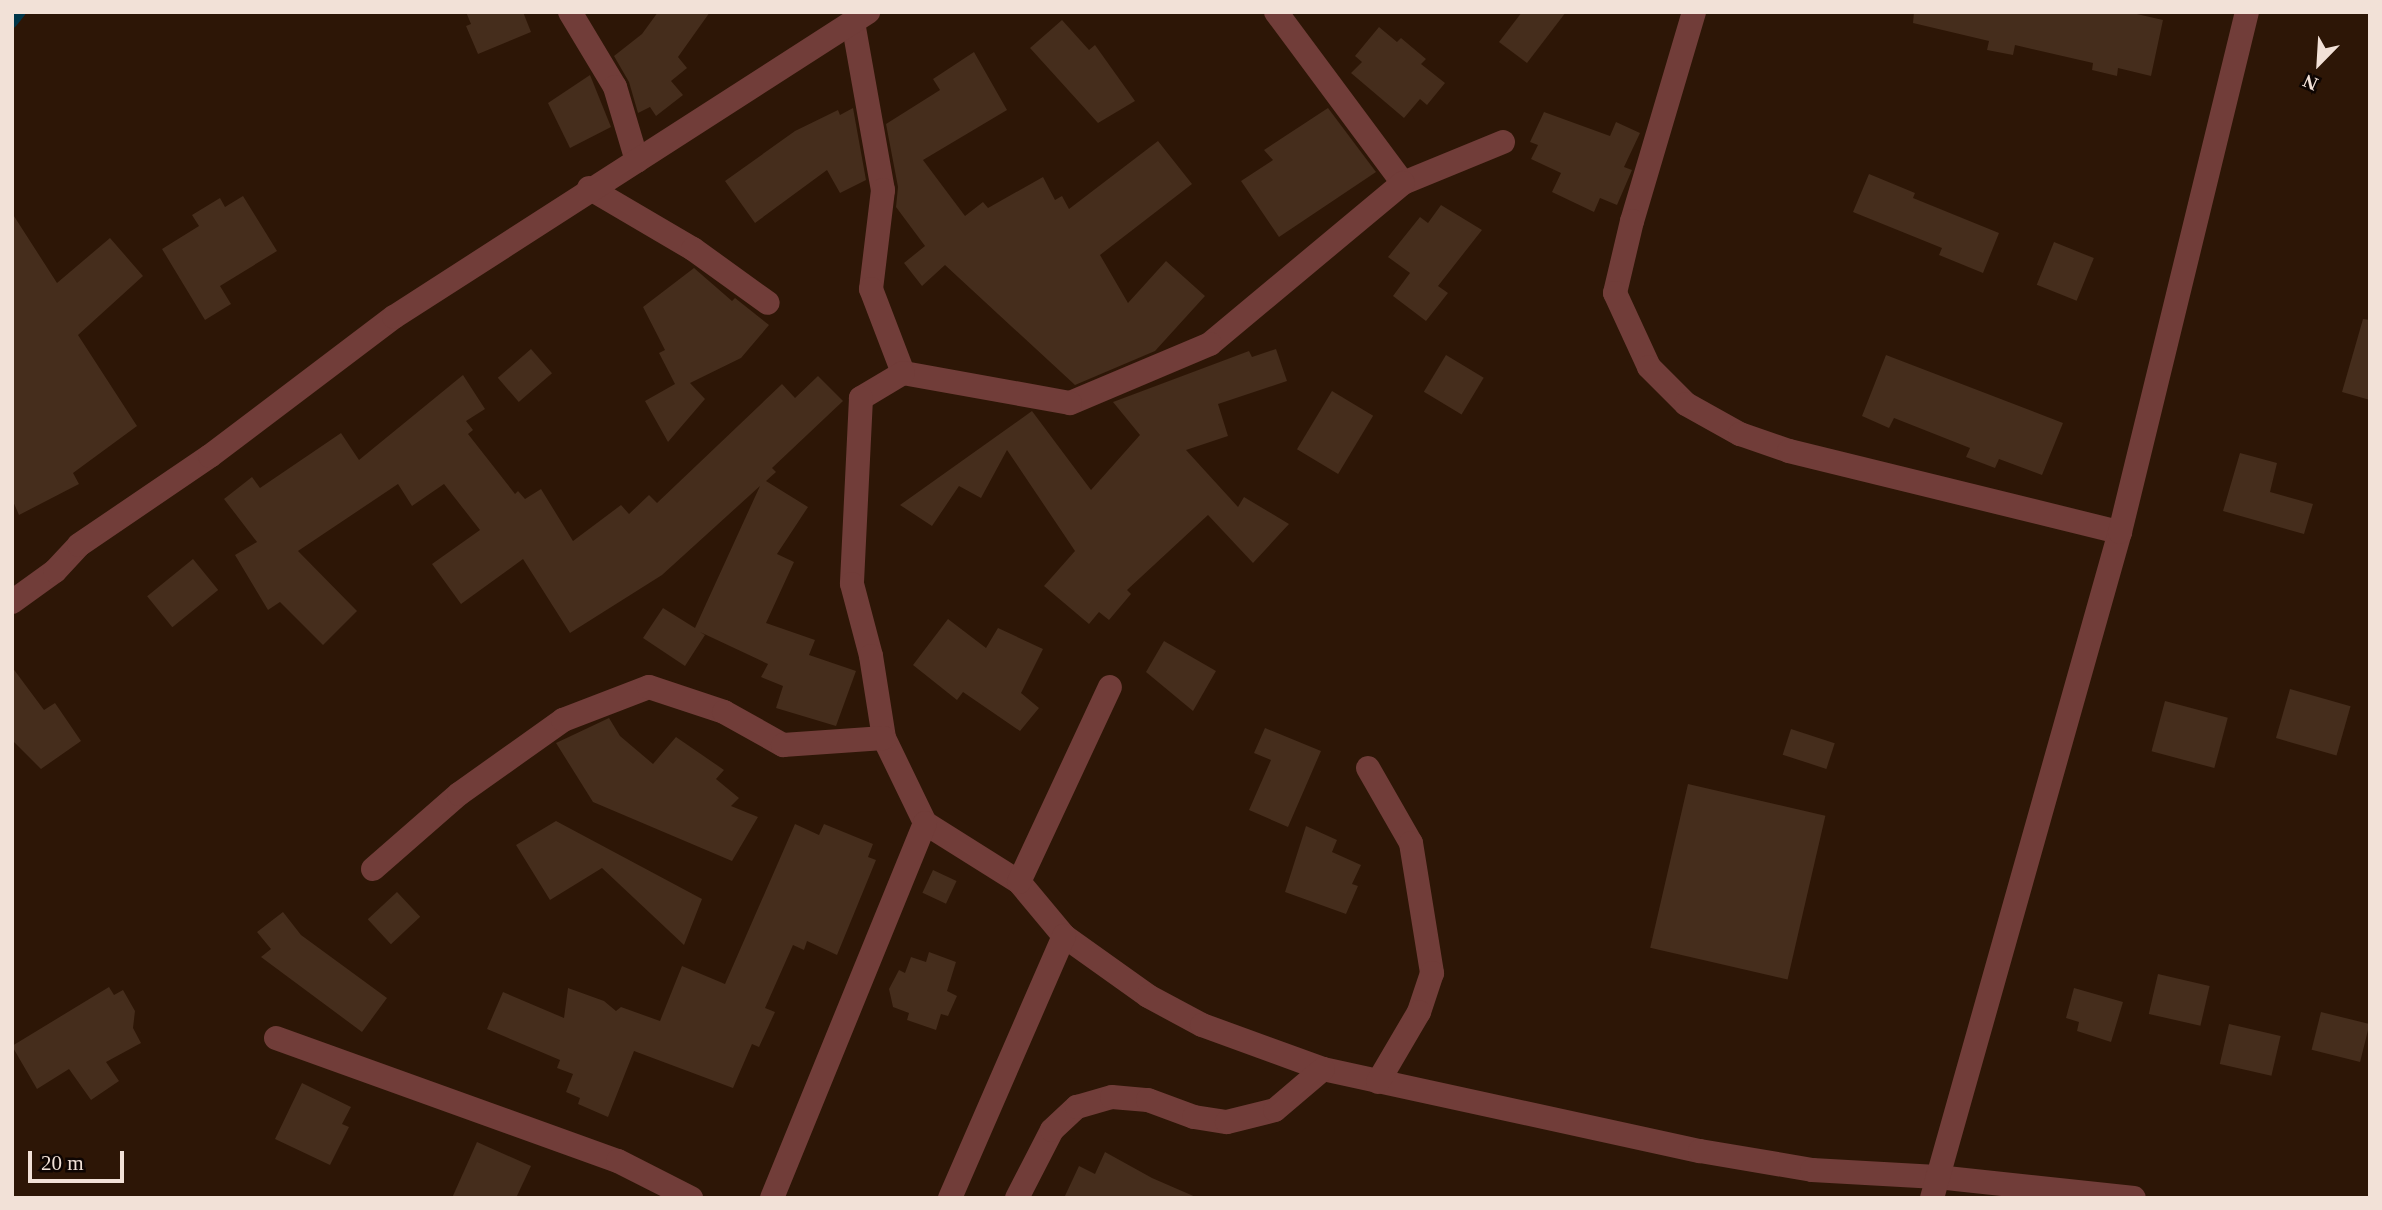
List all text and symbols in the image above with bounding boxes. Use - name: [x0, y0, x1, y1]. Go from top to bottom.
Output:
- north arrow: [2284, 28, 2354, 98]
- text: N: [2300, 70, 2321, 95]
- scale bar: [32, 1136, 128, 1180]
- text: 20 m: [41, 1151, 84, 1175]

